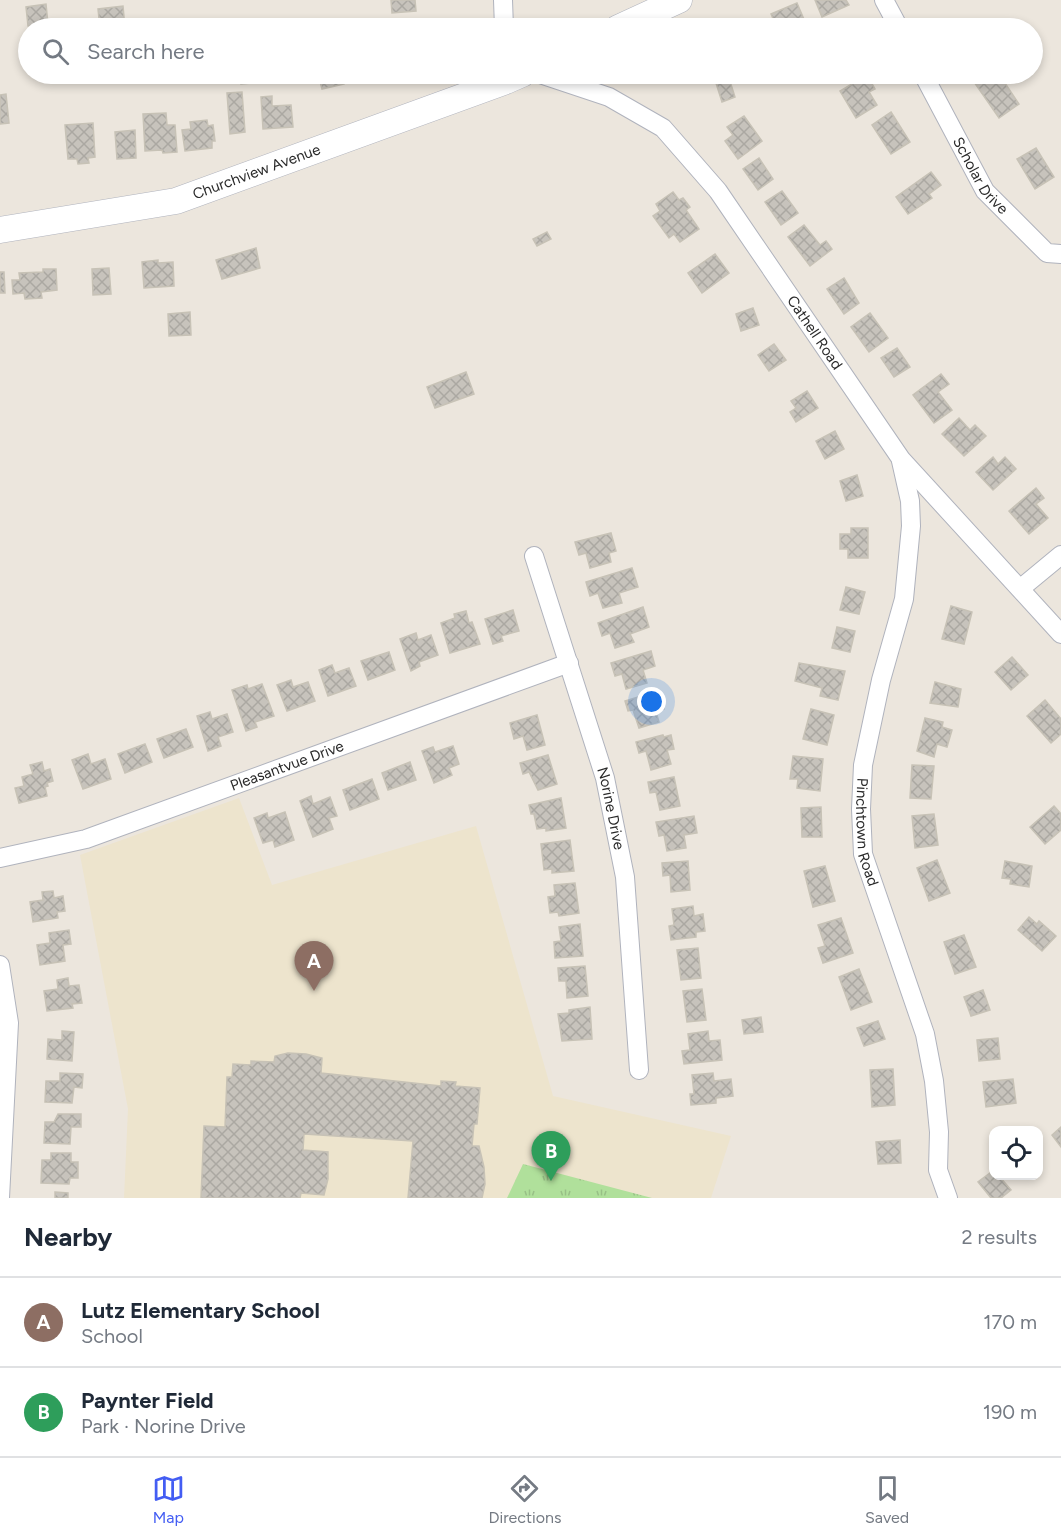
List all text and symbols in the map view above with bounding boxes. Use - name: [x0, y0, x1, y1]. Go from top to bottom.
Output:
- search box: [18, 18, 1043, 84]
- icon: search: [39, 35, 72, 68]
- text: Search here: [87, 38, 205, 65]
- street label: Scholar Drive: [949, 134, 1012, 218]
- street label: Churchview Avenue: [190, 140, 323, 203]
- street label: Cathell Road: [783, 292, 846, 373]
- your location: [637, 687, 666, 716]
- street label: Pleasantvue Drive: [228, 737, 346, 795]
- street label: Norine Drive: [593, 765, 628, 851]
- street label: Pinchtown Road: [852, 777, 882, 888]
- pin: A: [294, 942, 334, 991]
- map controls: [989, 1126, 1043, 1180]
- button: locate: [989, 1126, 1043, 1180]
- pin: B: [532, 1132, 570, 1181]
- text: Nearby: [24, 1221, 112, 1253]
- text: 2 results: [961, 1225, 1037, 1249]
- text: Lutz Elementary School: [81, 1297, 320, 1324]
- text: A: [36, 1310, 51, 1334]
- text: 170 m: [983, 1310, 1037, 1334]
- text: School: [81, 1324, 143, 1348]
- text: Paynter Field: [81, 1387, 214, 1414]
- text: B: [37, 1400, 50, 1424]
- text: 190 m: [983, 1400, 1037, 1424]
- text: Park · Norine Drive: [81, 1414, 246, 1438]
- tab: Map: [152, 1472, 185, 1527]
- tab: Directions: [488, 1472, 561, 1527]
- tab: Saved: [865, 1472, 909, 1527]

